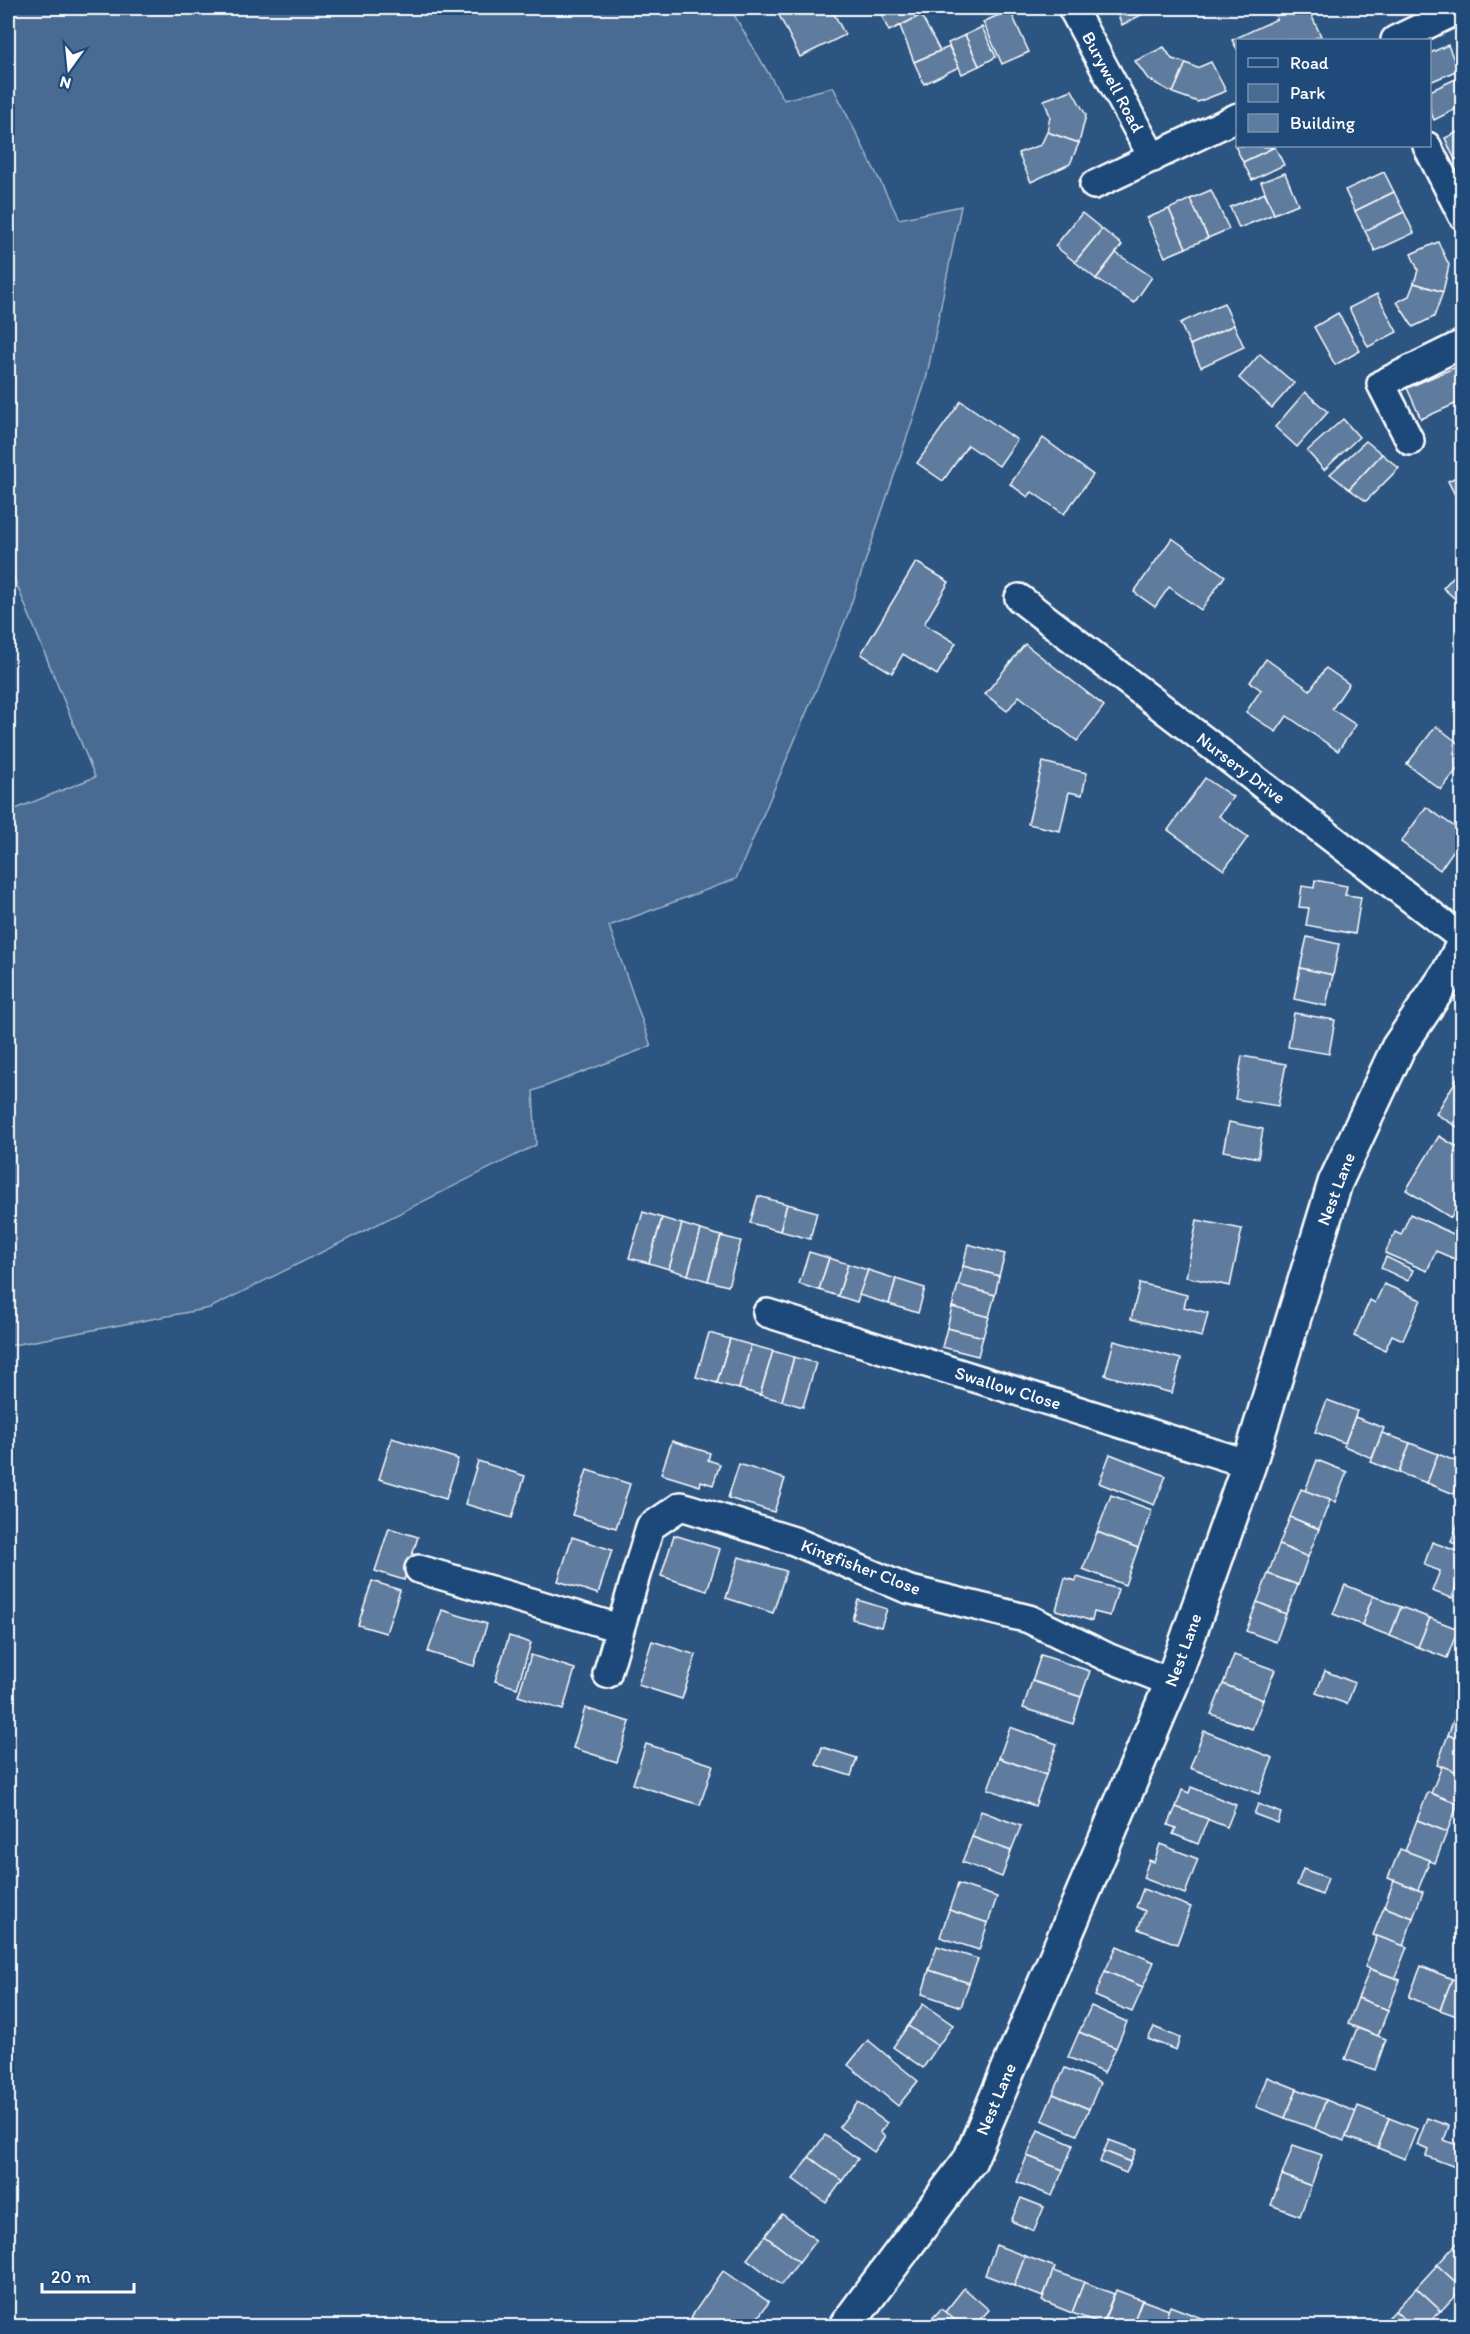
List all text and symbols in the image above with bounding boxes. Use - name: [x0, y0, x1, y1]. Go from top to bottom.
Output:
- street label: Burywell Road: [1077, 28, 1149, 137]
- north arrow: [39, 39, 99, 99]
- legend: [1236, 39, 1431, 147]
- text: Road: [1290, 52, 1329, 74]
- text: N: [58, 72, 73, 94]
- text: Park: [1290, 82, 1325, 104]
- text: Building: [1290, 112, 1356, 134]
- street label: Nursery Drive: [1192, 727, 1290, 809]
- street label: Nest Lane: [1312, 1149, 1360, 1229]
- street label: Swallow Close: [952, 1361, 1064, 1415]
- street label: Kingfisher Close: [798, 1534, 924, 1600]
- street label: Nest Lane: [1160, 1610, 1206, 1690]
- street label: Nest Lane: [971, 2060, 1021, 2138]
- scale bar: [42, 2256, 134, 2294]
- text: 20 m: [51, 2266, 91, 2288]

